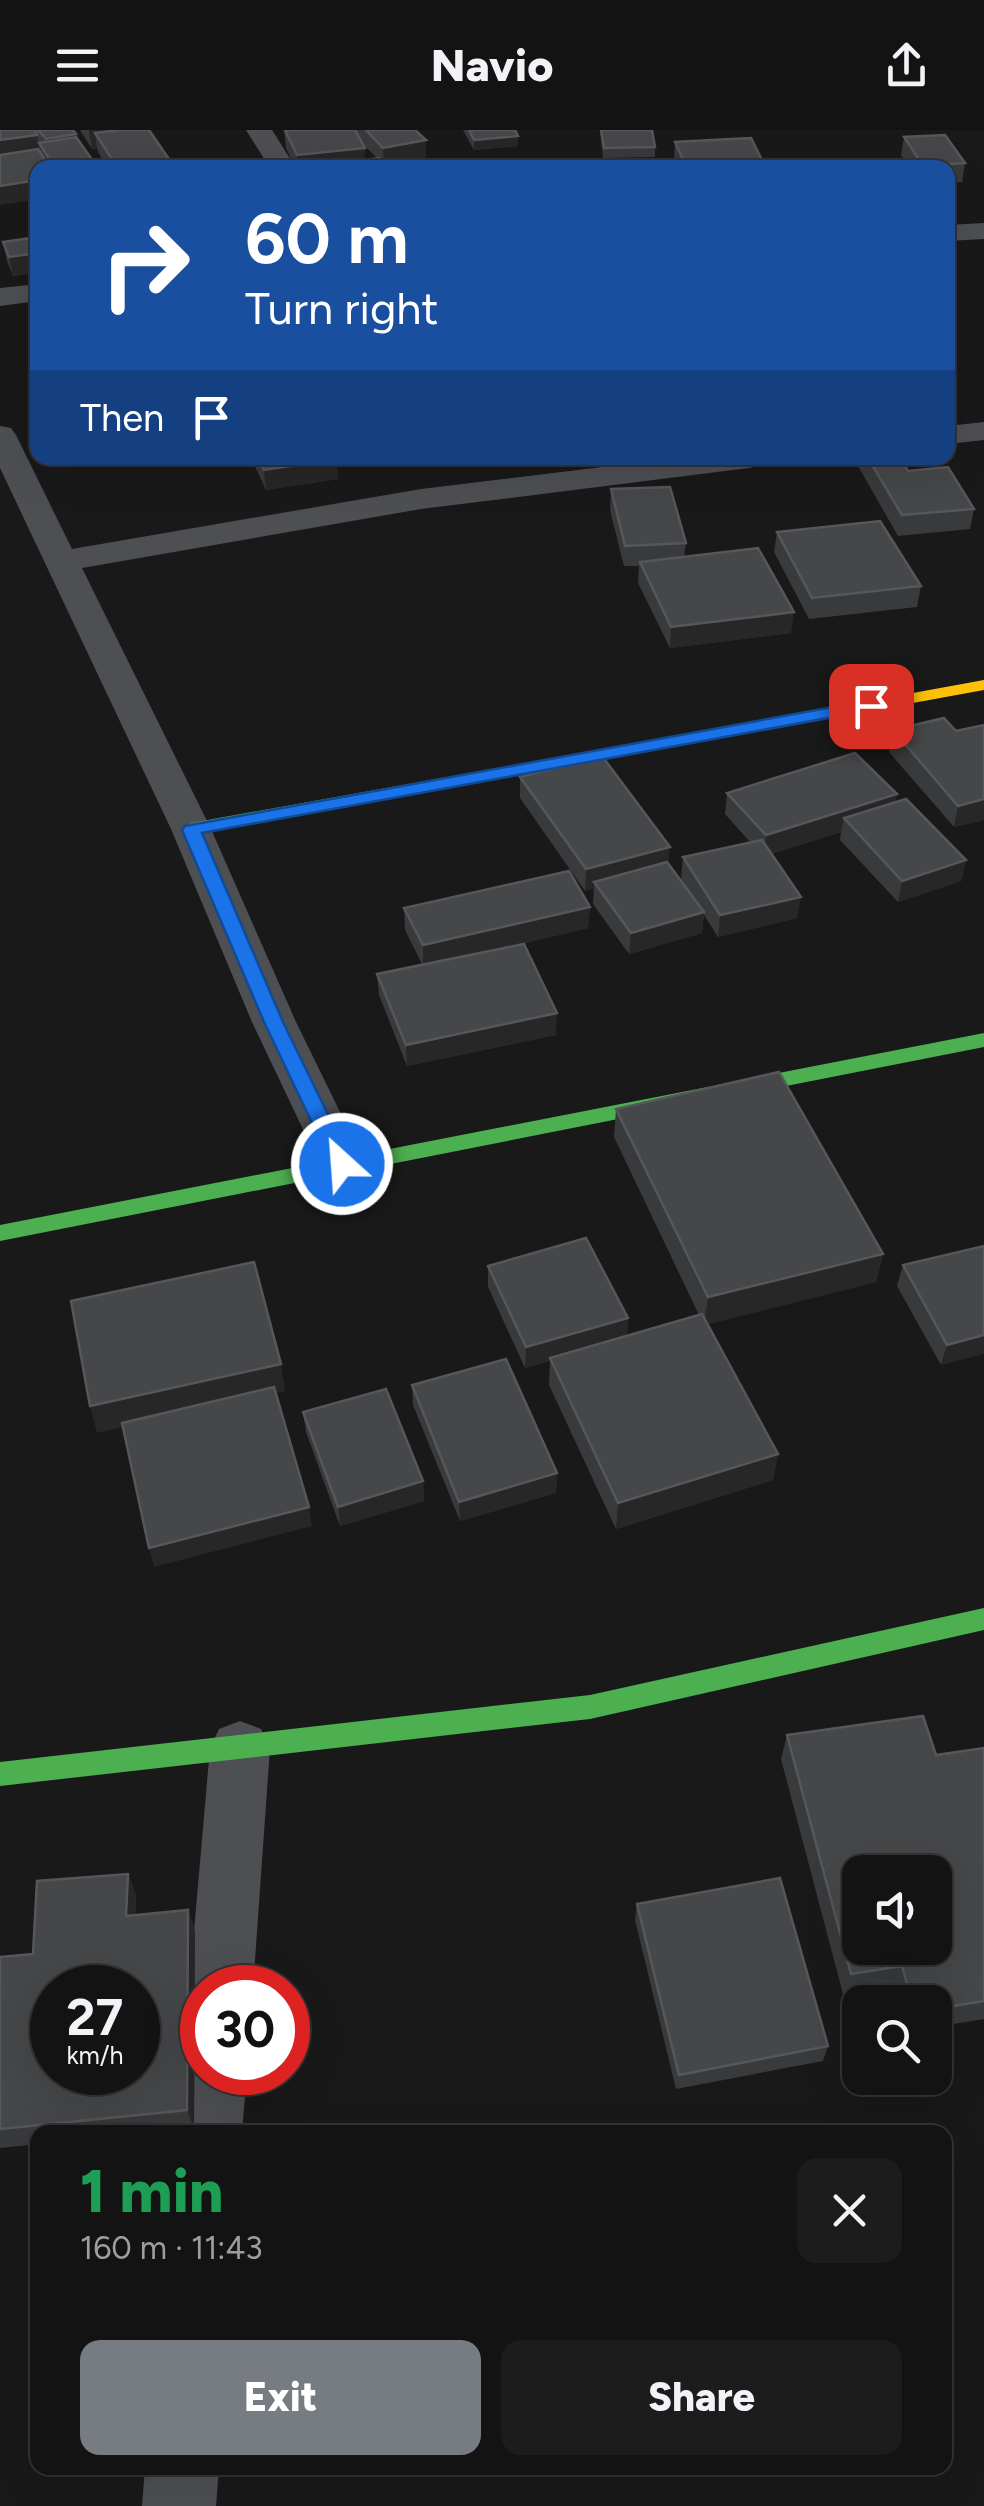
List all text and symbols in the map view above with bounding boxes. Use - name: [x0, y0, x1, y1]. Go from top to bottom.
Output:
- icon: menu: [50, 38, 105, 93]
- text: Navio: [431, 38, 553, 92]
- icon: share: [879, 38, 934, 93]
- text: 60 m: [245, 196, 409, 281]
- icon: right: [80, 200, 210, 330]
- text: Turn right: [245, 281, 438, 335]
- icon: arrive: [184, 390, 239, 445]
- text: Then: [80, 395, 164, 441]
- pin: [829, 664, 914, 749]
- icon: arrive: [844, 679, 899, 734]
- position arrow: [290, 1112, 394, 1216]
- map controls: [842, 1855, 952, 2095]
- button: sound: [842, 1855, 952, 1965]
- speed limit sign: 30: [180, 1965, 310, 2095]
- button: search: [842, 1985, 952, 2095]
- text: 27: [67, 1987, 123, 2048]
- text: km/h: [66, 2040, 124, 2070]
- text: 1 min: [80, 2155, 223, 2227]
- button: close: [797, 2158, 902, 2263]
- text: 160 m · 11:43: [80, 2229, 263, 2267]
- button: Exit: [80, 2340, 481, 2455]
- button: Share: [501, 2340, 902, 2455]

